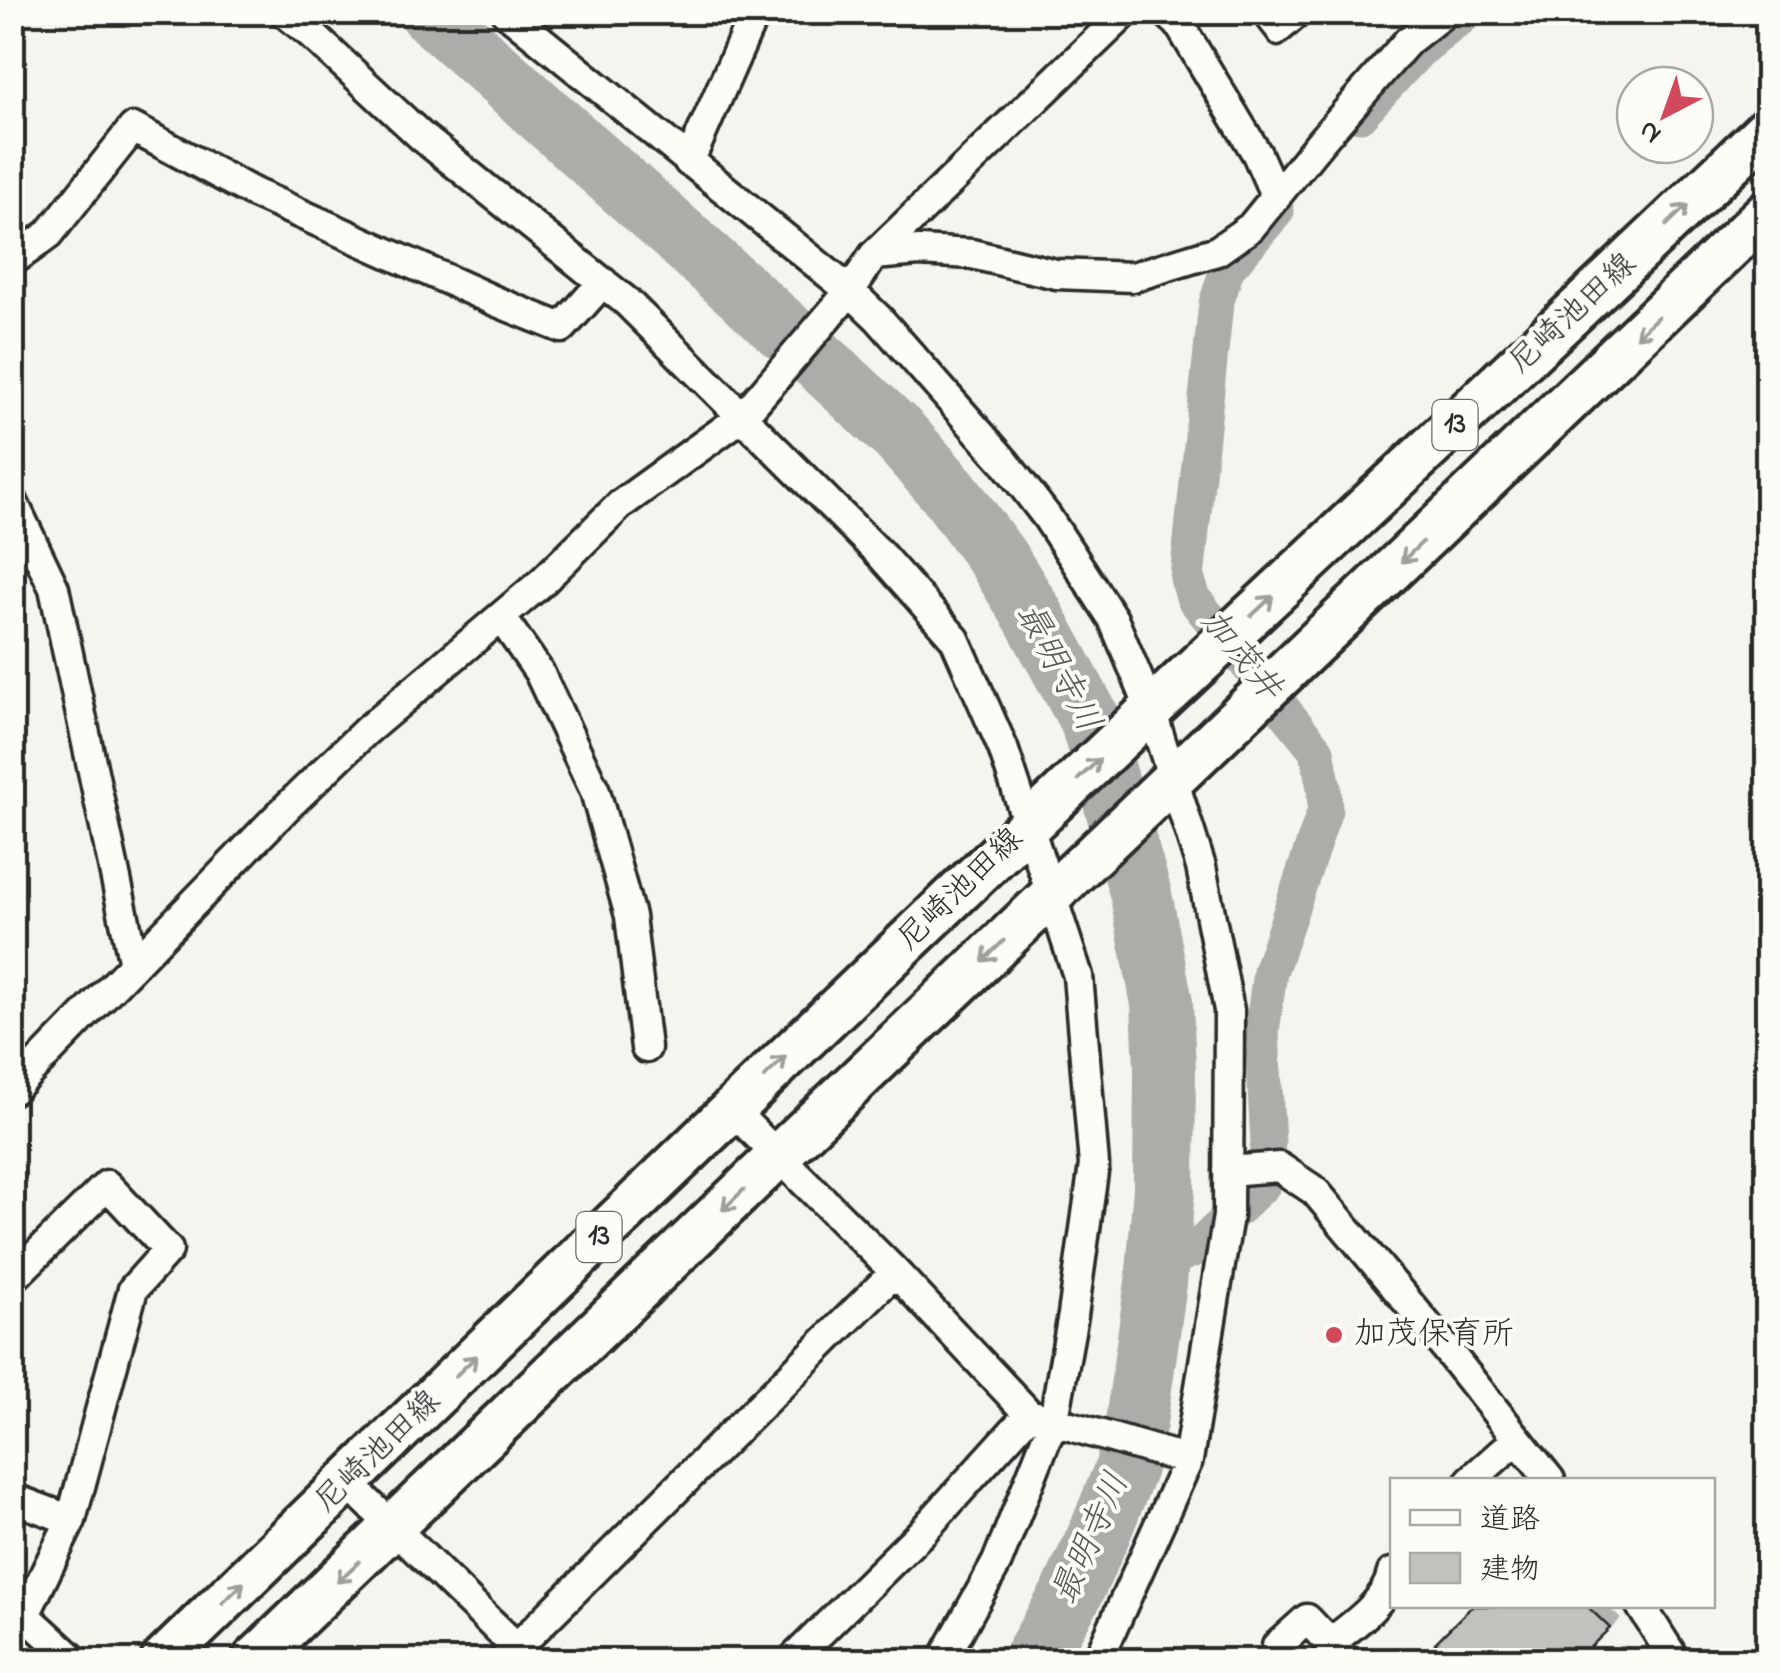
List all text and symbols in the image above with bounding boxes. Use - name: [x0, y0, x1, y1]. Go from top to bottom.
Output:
- north arrow: [1615, 65, 1715, 165]
- text: N: [1630, 110, 1671, 153]
- one-way arrow: [1664, 203, 1688, 227]
- street label: 尼崎池田線: [1498, 242, 1648, 386]
- one-way arrow: [1635, 315, 1659, 339]
- road number: 13: [1432, 400, 1478, 450]
- one-way arrow: [1401, 540, 1425, 564]
- water label: 最明寺川: [1002, 594, 1112, 742]
- one-way arrow: [1249, 595, 1274, 618]
- water label: 加茂井: [1187, 599, 1294, 714]
- one-way arrow: [1076, 758, 1101, 781]
- street label: 尼崎池田線: [887, 818, 1035, 962]
- one-way arrow: [981, 939, 1006, 962]
- one-way arrow: [762, 1056, 787, 1079]
- one-way arrow: [721, 1188, 745, 1212]
- road number: 13: [576, 1212, 622, 1262]
- place label: 加茂保育所: [1354, 1312, 1514, 1359]
- marker: 加茂保育所: [1323, 1324, 1345, 1346]
- one-way arrow: [454, 1354, 478, 1378]
- street label: 尼崎池田線: [304, 1380, 452, 1524]
- water label: 最明寺川: [1040, 1465, 1144, 1613]
- legend: [1390, 1478, 1715, 1608]
- text: 道路: [1480, 1499, 1540, 1543]
- text: 建物: [1480, 1549, 1540, 1593]
- one-way arrow: [336, 1559, 361, 1583]
- one-way arrow: [221, 1581, 245, 1605]

